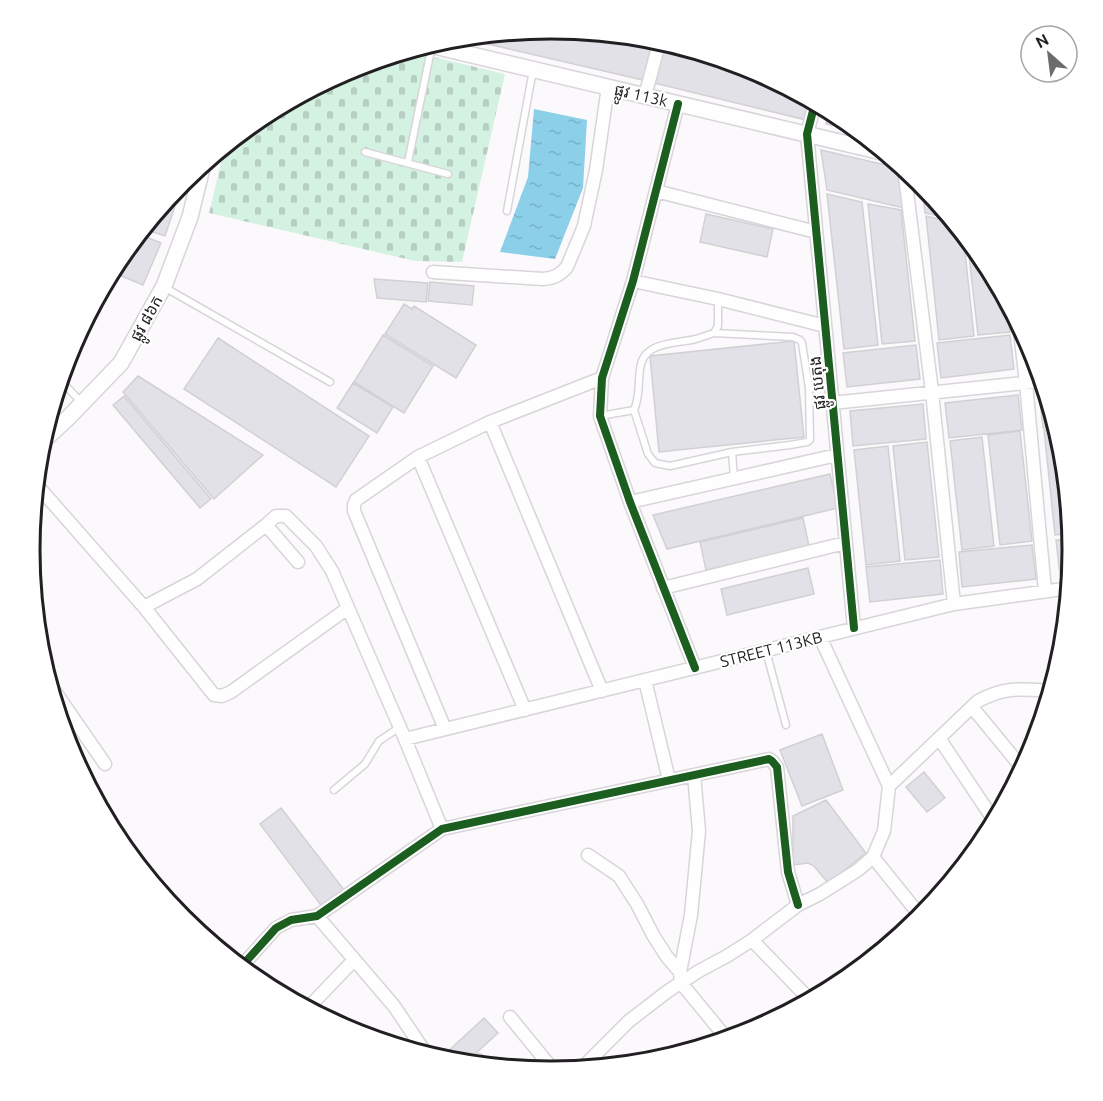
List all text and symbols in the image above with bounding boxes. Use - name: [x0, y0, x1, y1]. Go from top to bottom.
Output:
- north arrow: [1019, 24, 1079, 84]
- text: N: [1032, 30, 1051, 52]
- street label: ផ្លូវ 113k: [611, 80, 669, 115]
- street label: ផ្លូវ ៨៦ក: [126, 292, 171, 347]
- street label: ផ្លូវ បេតុង: [805, 355, 834, 411]
- street label: STREET 113KB: [718, 628, 824, 670]

